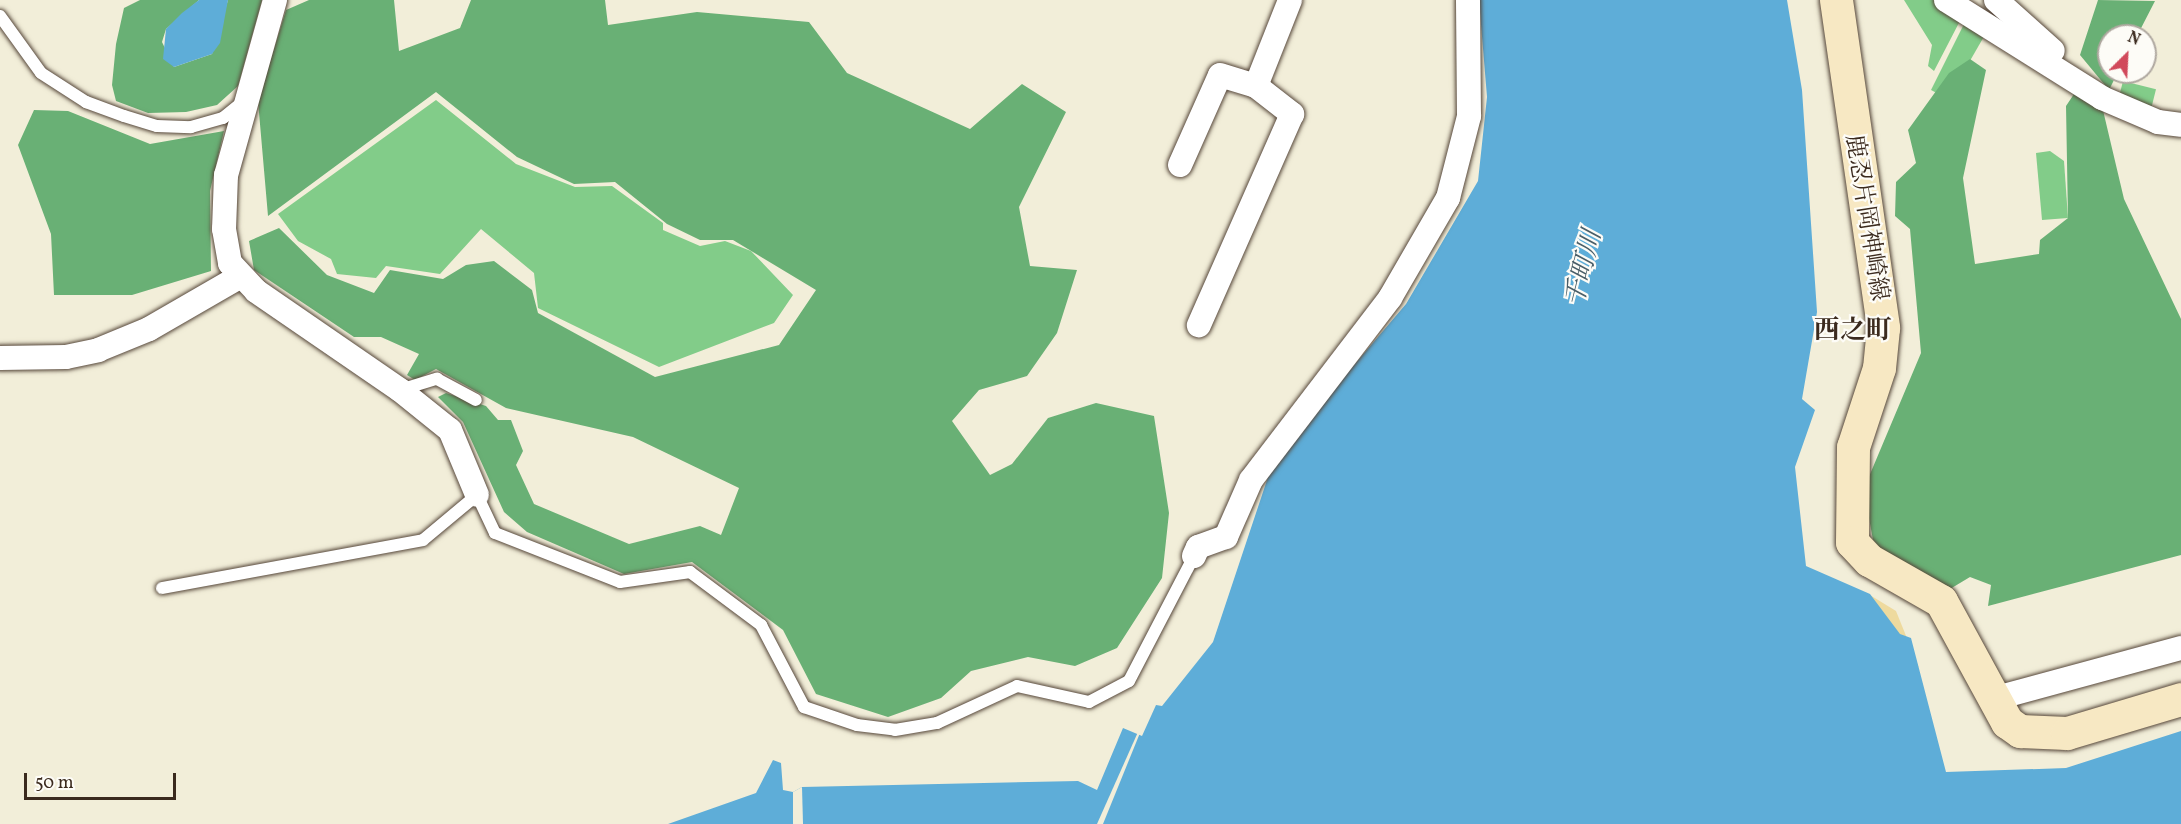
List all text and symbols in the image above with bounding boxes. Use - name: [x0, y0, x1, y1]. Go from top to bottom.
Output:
- north arrow: [2097, 24, 2157, 84]
- text: N: [2124, 27, 2143, 52]
- street label: 鹿忍片岡神崎線: [1838, 133, 1892, 303]
- water label: 千町川: [1560, 227, 1610, 311]
- district label: 西之町: [1814, 316, 1892, 348]
- scale bar: [27, 761, 178, 799]
- text: 50 m: [35, 771, 74, 796]

